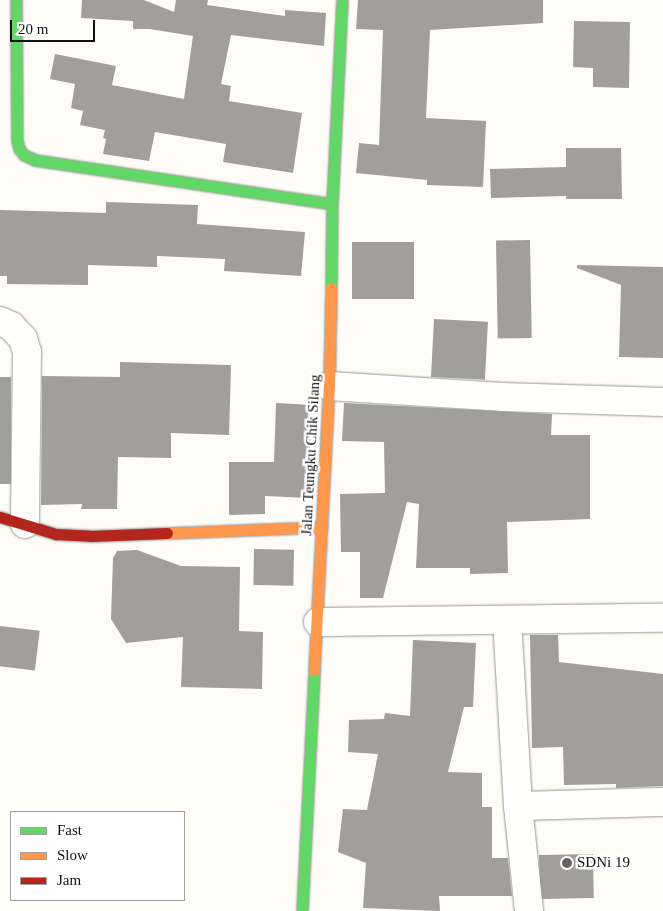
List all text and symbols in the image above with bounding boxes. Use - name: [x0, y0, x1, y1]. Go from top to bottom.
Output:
- scale bar: [12, 10, 98, 42]
- text: 20 m: [18, 21, 48, 37]
- street label: Jalan Teungku Chik Silang: [298, 374, 324, 536]
- legend: [10, 811, 185, 901]
- text: Fast: [57, 822, 82, 838]
- text: Slow: [57, 847, 88, 863]
- place label: SDNi 19: [577, 854, 630, 872]
- marker: SDNi 19: [561, 857, 573, 869]
- text: Jam: [57, 872, 81, 888]

